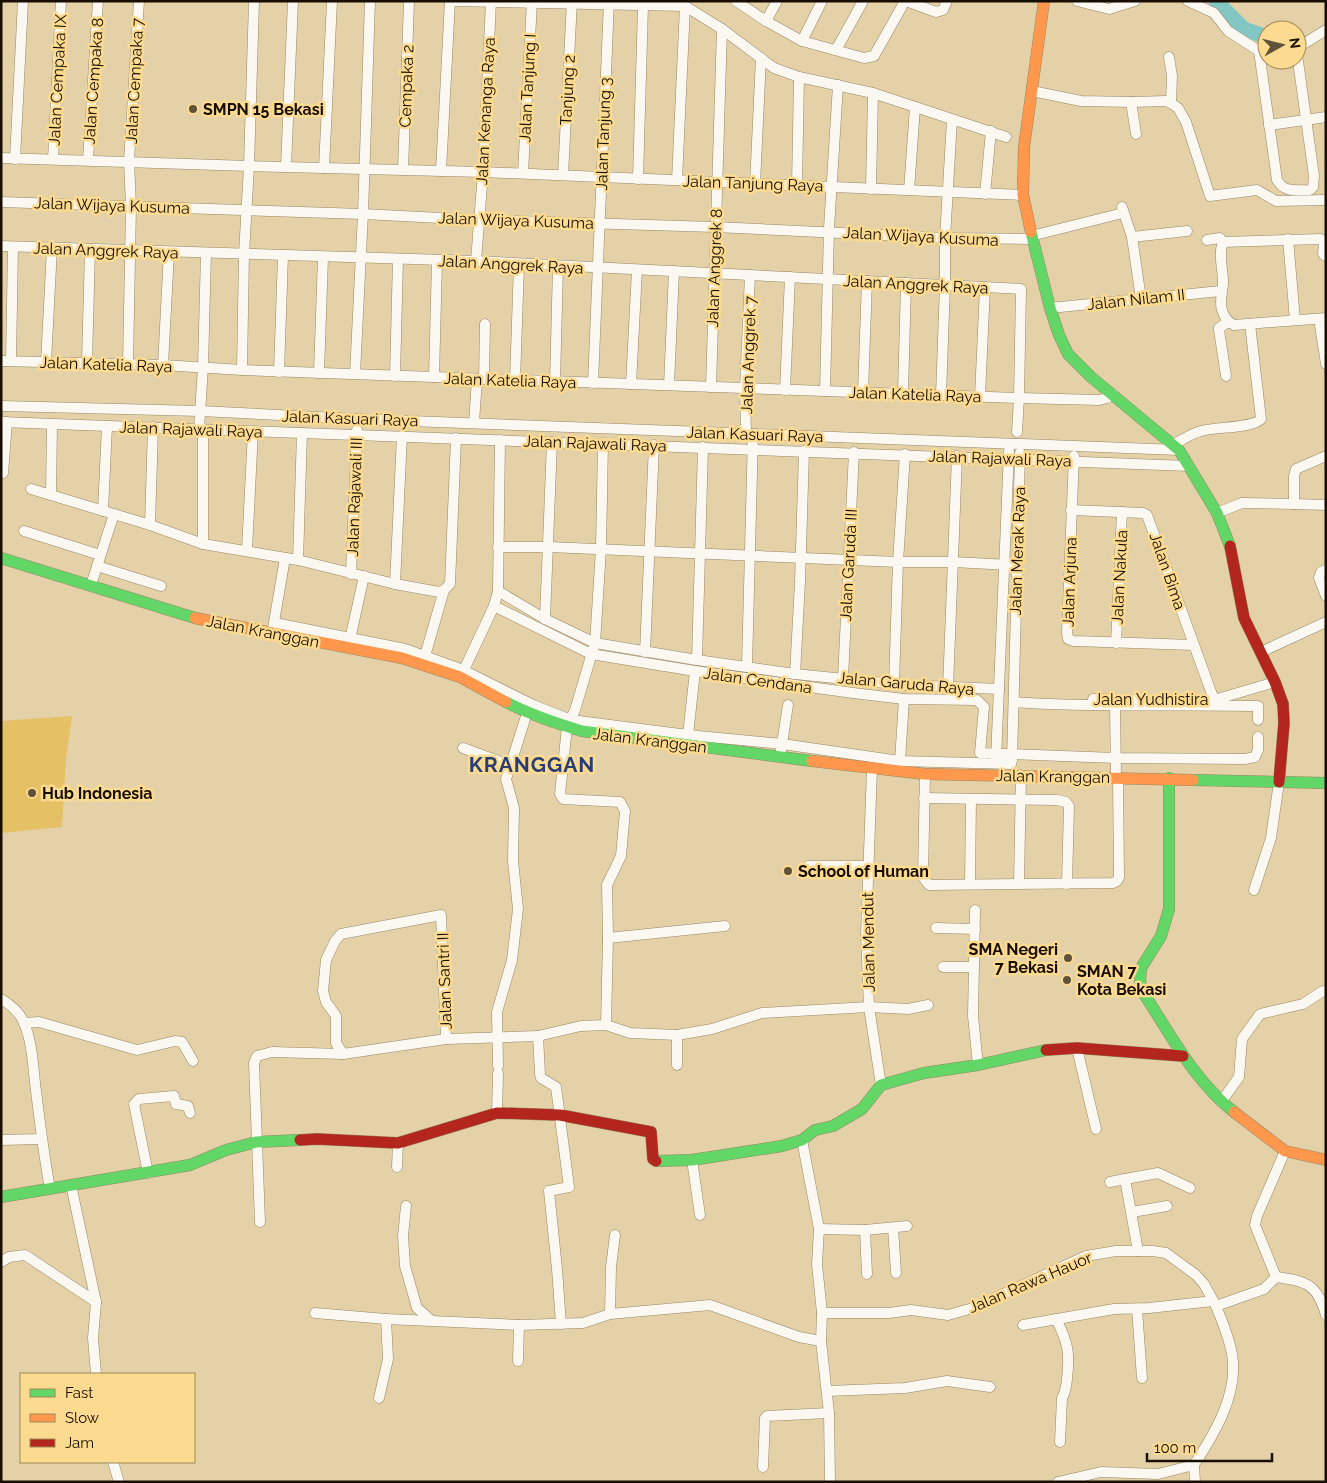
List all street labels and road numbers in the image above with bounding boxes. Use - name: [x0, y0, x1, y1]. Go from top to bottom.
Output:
- street label: Jalan Cempaka IX: [45, 13, 70, 146]
- street label: Jalan Cempaka 8: [80, 17, 107, 145]
- street label: Jalan Cempaka 7: [122, 17, 147, 145]
- street label: Jalan Tanjung I: [515, 33, 540, 143]
- street label: Jalan Kenanga Raya: [472, 37, 499, 185]
- street label: Cempaka 2: [396, 44, 417, 128]
- street label: Tanjung 2: [556, 54, 579, 126]
- street label: Jalan Tanjung 3: [592, 77, 615, 191]
- street label: Jalan Tanjung Raya: [682, 172, 824, 195]
- street label: Jalan Wijaya Kusuma: [34, 193, 190, 218]
- street label: Jalan Wijaya Kusuma: [438, 208, 594, 233]
- street label: Jalan Anggrek 8: [703, 208, 726, 328]
- street label: Jalan Wijaya Kusuma: [843, 223, 999, 250]
- street label: Jalan Anggrek Raya: [33, 238, 179, 263]
- street label: Jalan Anggrek Raya: [438, 251, 584, 278]
- street label: Jalan Anggrek Raya: [843, 271, 989, 298]
- street label: Jalan Nilam II: [1086, 285, 1186, 314]
- street label: Jalan Anggrek 7: [737, 295, 760, 414]
- street label: Jalan Katelia Raya: [39, 353, 173, 376]
- street label: Jalan Katelia Raya: [443, 369, 577, 392]
- street label: Jalan Katelia Raya: [848, 383, 982, 406]
- street label: Jalan Kasuari Raya: [281, 407, 419, 430]
- street label: Jalan Rajawali Raya: [119, 418, 263, 441]
- street label: Jalan Kasuari Raya: [686, 423, 824, 446]
- street label: Jalan Rajawali Raya: [523, 432, 667, 455]
- street label: Jalan Rajawali III: [343, 437, 366, 557]
- street label: Jalan Rajawali Raya: [928, 447, 1072, 470]
- street label: Jalan Merak Raya: [1006, 486, 1029, 616]
- street label: Jalan Garuda III: [836, 508, 861, 622]
- street label: Jalan Nakula: [1108, 529, 1131, 625]
- street label: Jalan Bima: [1145, 530, 1190, 612]
- street label: Jalan Arjuna: [1058, 537, 1081, 627]
- street label: Jalan Kranggan: [205, 611, 321, 652]
- street label: Jalan Cendana: [703, 663, 813, 698]
- street label: Jalan Garuda Raya: [837, 668, 975, 699]
- street label: Jalan Yudhistira: [1094, 690, 1208, 709]
- street label: Jalan Kranggan: [592, 724, 708, 757]
- street label: Jalan Kranggan: [996, 766, 1110, 787]
- street label: Jalan Mendut: [858, 891, 879, 992]
- street label: Jalan Santri II: [433, 932, 456, 1030]
- street label: Jalan Rawa Hauor: [966, 1248, 1095, 1317]

